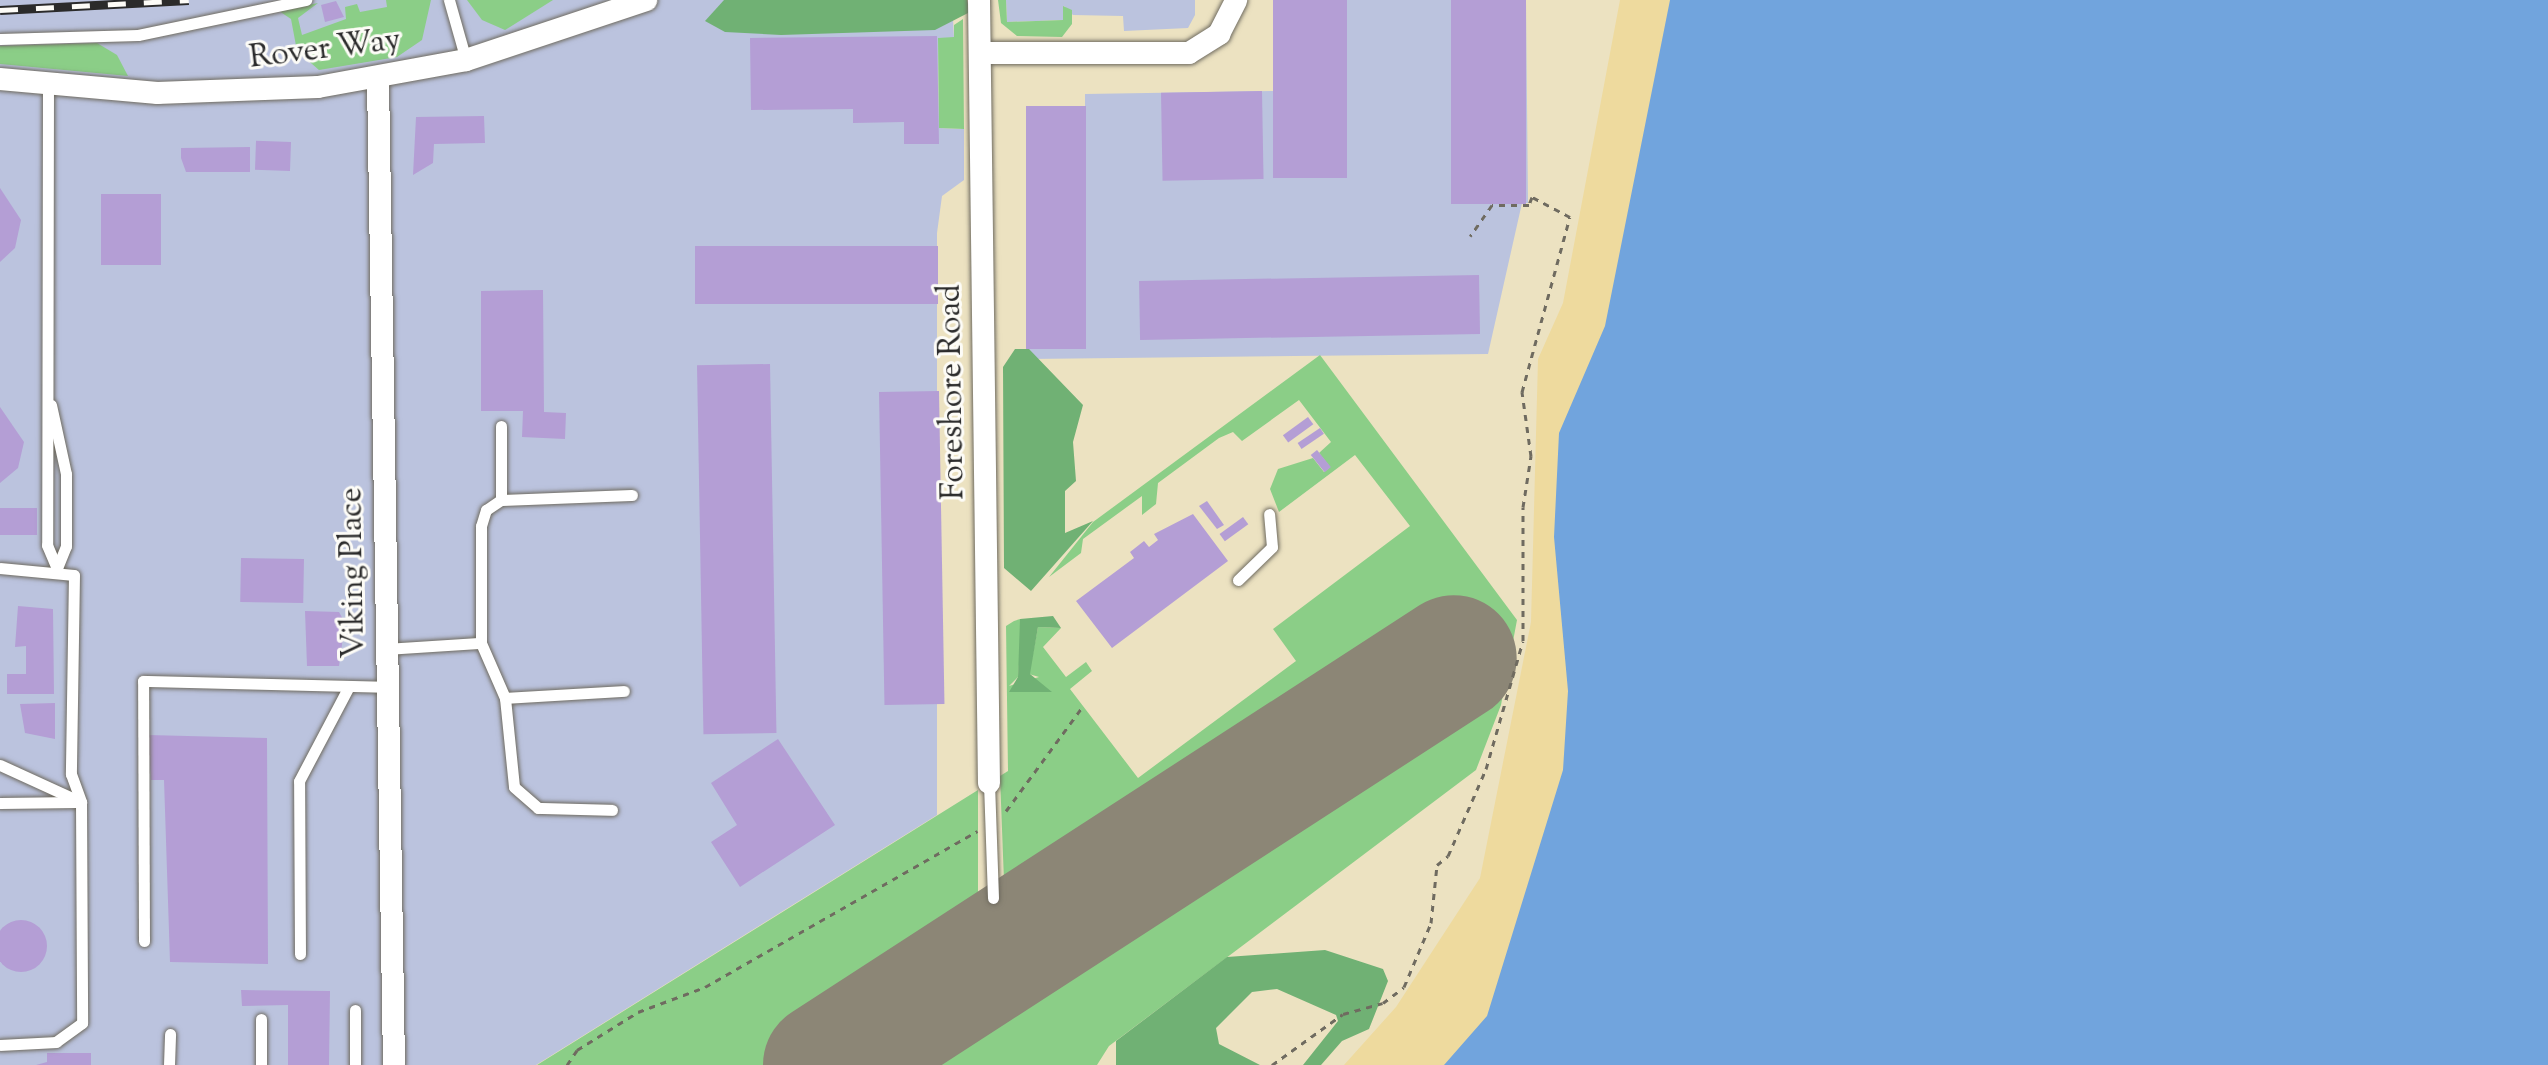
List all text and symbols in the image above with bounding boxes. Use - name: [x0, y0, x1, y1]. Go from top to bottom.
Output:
- street label: Rover Way: [247, 22, 403, 78]
- street label: Foreshore Road: [932, 284, 974, 500]
- street label: Viking Place: [333, 487, 375, 659]

